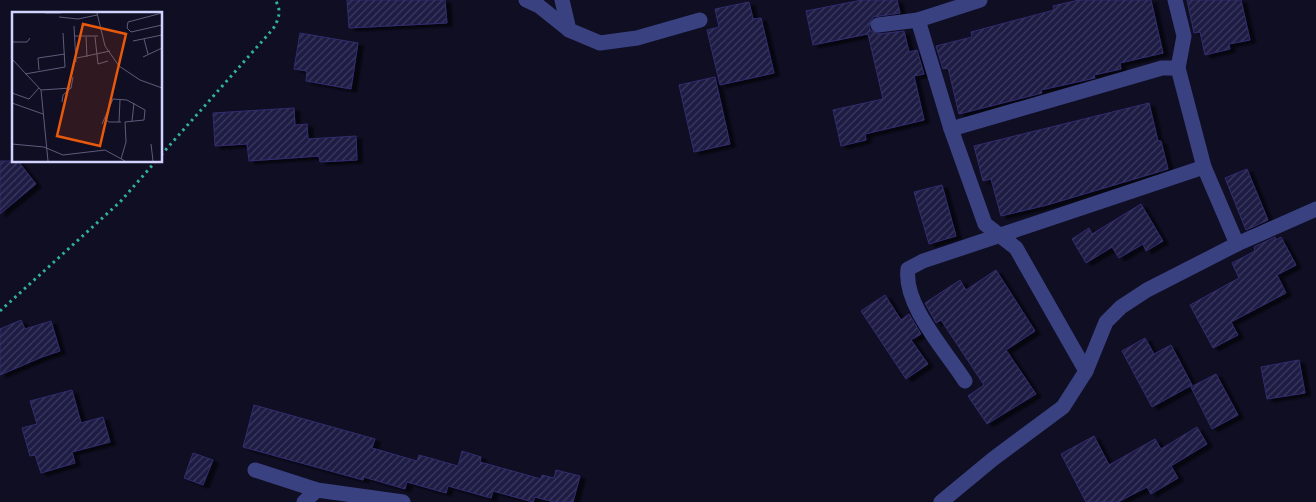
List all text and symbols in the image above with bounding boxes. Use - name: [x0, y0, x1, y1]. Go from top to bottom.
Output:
- inset map: [12, 12, 162, 162]

